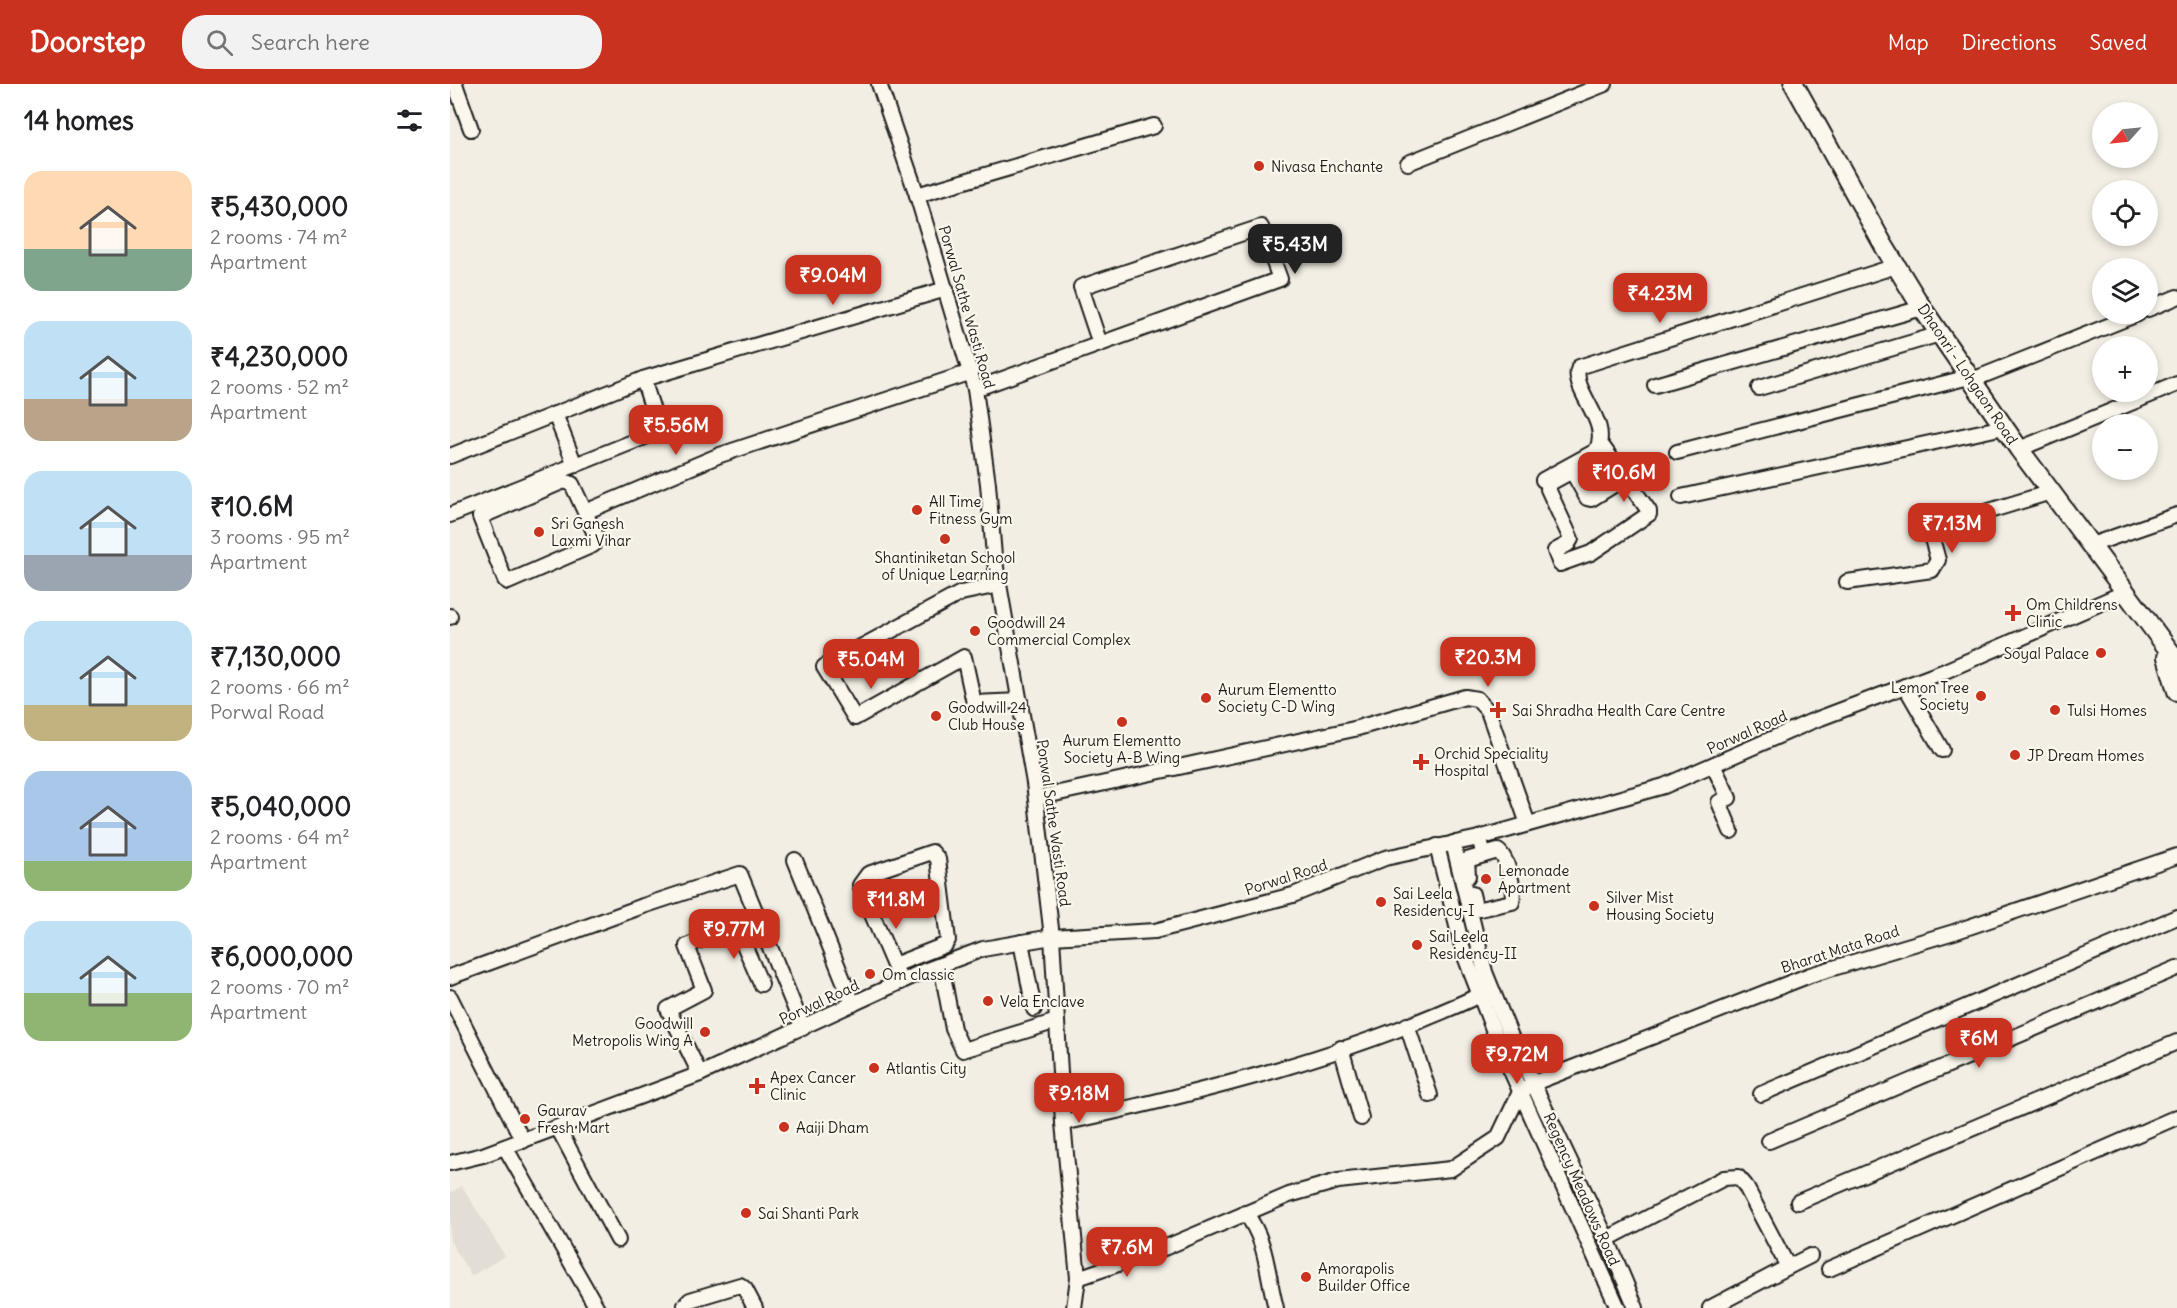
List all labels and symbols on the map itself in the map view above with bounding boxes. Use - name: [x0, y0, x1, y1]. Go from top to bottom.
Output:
- north arrow: [2092, 102, 2158, 168]
- place label: Nivasa Enchante: [1271, 157, 1383, 176]
- marker: Nivasa Enchante: [1252, 159, 1266, 173]
- street label: Porwal Sathe Wasti Road: [935, 223, 999, 391]
- pin: ₹5.43M: [1246, 224, 1344, 275]
- pin: ₹9.04M: [784, 255, 882, 306]
- pin: ₹4.23M: [1611, 273, 1709, 324]
- street label: Dhaonri - Lohgaon Road: [1914, 300, 2022, 448]
- pin: ₹5.56M: [627, 405, 725, 456]
- pin: ₹10.6M: [1575, 452, 1673, 503]
- place label: All Time Fitness Gym: [929, 492, 1012, 528]
- marker: All Time Fitness Gym: [910, 503, 924, 517]
- pin: ₹7.13M: [1903, 503, 2001, 554]
- place label: Sri Ganesh Laxmi Vihar: [551, 514, 631, 550]
- marker: Sri Ganesh Laxmi Vihar: [532, 525, 546, 539]
- marker: Shantiniketan School of Unique Learning: [938, 532, 952, 546]
- place label: Shantiniketan School of Unique Learning: [875, 548, 1015, 584]
- place label: Om Childrens Clinic: [2026, 595, 2118, 631]
- marker: Om Childrens Clinic: [2004, 604, 2022, 622]
- place label: Goodwill 24 Commercial Complex: [987, 613, 1131, 649]
- marker: Goodwill 24 Commercial Complex: [968, 624, 982, 638]
- pin: ₹20.3M: [1439, 637, 1537, 688]
- pin: ₹5.04M: [822, 639, 920, 690]
- place label: Soyal Palace: [2004, 644, 2089, 663]
- marker: Soyal Palace: [2094, 646, 2108, 660]
- place label: Lemon Tree Society: [1891, 678, 1969, 714]
- place label: Aurum Elementto Society C-D Wing: [1218, 680, 1337, 716]
- marker: Lemon Tree Society: [1974, 689, 1988, 703]
- marker: Aurum Elementto Society C-D Wing: [1199, 691, 1213, 705]
- place label: Goodwill 24 Club House: [948, 698, 1027, 734]
- marker: Sai Shradha Health Care Centre: [1489, 701, 1507, 719]
- place label: Sai Shradha Health Care Centre: [1512, 701, 1725, 720]
- place label: Tulsi Homes: [2067, 701, 2147, 720]
- marker: Tulsi Homes: [2048, 703, 2062, 717]
- street label: Porwal Road: [1704, 706, 1790, 758]
- marker: Goodwill 24 Club House: [929, 709, 943, 723]
- marker: Aurum Elementto Society A-B Wing: [1115, 715, 1129, 729]
- place label: Aurum Elementto Society A-B Wing: [1063, 731, 1181, 767]
- street label: Porwal Sathe Wasti Road: [1033, 738, 1075, 908]
- place label: Orchid Speciality Hospital: [1434, 744, 1548, 780]
- place label: JP Dream Homes: [2027, 746, 2145, 765]
- marker: JP Dream Homes: [2008, 748, 2022, 762]
- marker: Orchid Speciality Hospital: [1412, 753, 1430, 771]
- street label: Porwal Road: [1242, 855, 1330, 899]
- place label: Lemonade Apartment: [1498, 861, 1571, 897]
- marker: Lemonade Apartment: [1479, 872, 1493, 886]
- pin: ₹11.8M: [847, 879, 945, 930]
- place label: Sai Leela Residency-I: [1393, 884, 1475, 920]
- place label: Silver Mist Housing Society: [1606, 888, 1714, 924]
- marker: Sai Leela Residency-I: [1374, 895, 1388, 909]
- marker: Silver Mist Housing Society: [1587, 899, 1601, 913]
- pin: ₹9.77M: [685, 909, 783, 960]
- street label: Bharat Mata Road: [1778, 921, 1902, 977]
- place label: Sai Leela Residency-II: [1429, 927, 1517, 963]
- marker: Sai Leela Residency-II: [1410, 938, 1424, 952]
- place label: Om classic: [882, 965, 955, 984]
- marker: Om classic: [863, 967, 877, 981]
- street label: Porwal Road: [776, 975, 862, 1029]
- place label: Vela Enclave: [1000, 992, 1085, 1011]
- marker: Vela Enclave: [981, 994, 995, 1008]
- place label: Goodwill Metropolis Wing A: [572, 1014, 693, 1050]
- pin: ₹6M: [1950, 1018, 2008, 1069]
- marker: Goodwill Metropolis Wing A: [698, 1025, 712, 1039]
- pin: ₹9.72M: [1468, 1034, 1566, 1085]
- place label: Atlantis City: [886, 1059, 967, 1078]
- marker: Atlantis City: [867, 1061, 881, 1075]
- place label: Apex Cancer Clinic: [770, 1068, 856, 1104]
- pin: ₹9.18M: [1030, 1073, 1128, 1124]
- marker: Apex Cancer Clinic: [748, 1077, 766, 1095]
- place label: Gaurav Fresh Mart: [537, 1101, 609, 1137]
- street label: Regency Meadows Road: [1540, 1110, 1624, 1269]
- marker: Gaurav Fresh Mart: [518, 1112, 532, 1126]
- place label: Aaiji Dham: [796, 1118, 869, 1137]
- marker: Aaiji Dham: [777, 1120, 791, 1134]
- place label: Sai Shanti Park: [758, 1204, 859, 1223]
- marker: Sai Shanti Park: [739, 1206, 753, 1220]
- pin: ₹7.6M: [1085, 1227, 1169, 1278]
- place label: Amorapolis Builder Office: [1318, 1259, 1410, 1295]
- marker: Amorapolis Builder Office: [1299, 1270, 1313, 1284]

